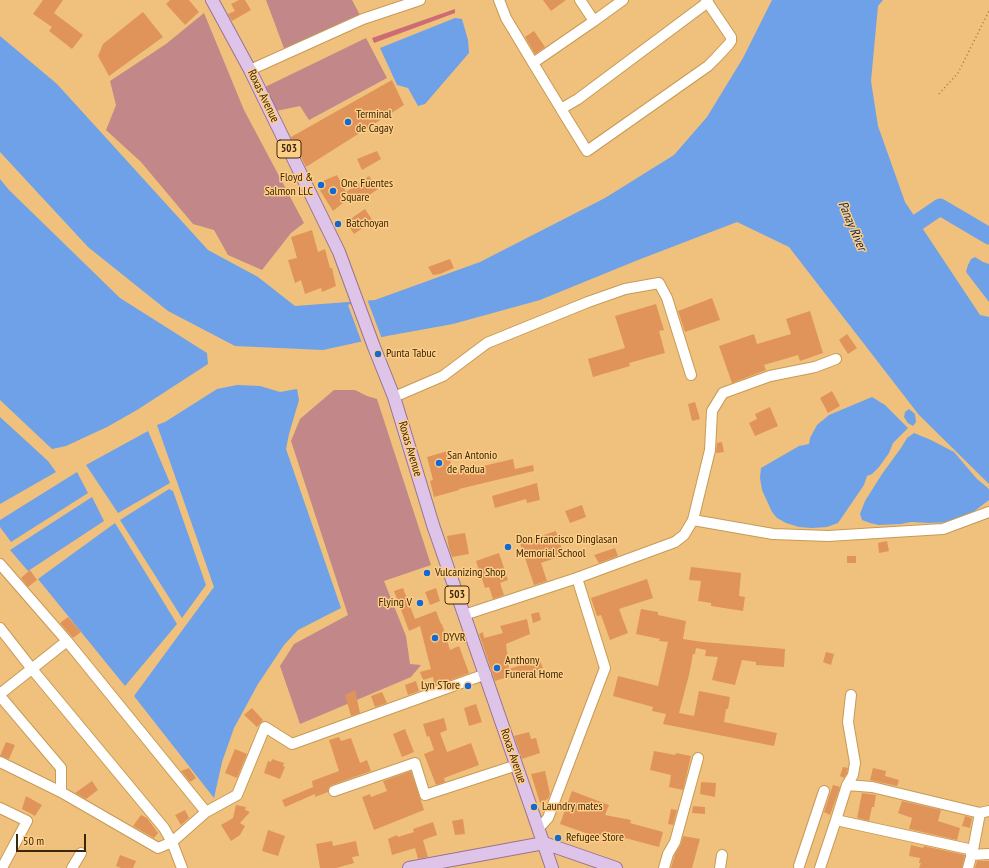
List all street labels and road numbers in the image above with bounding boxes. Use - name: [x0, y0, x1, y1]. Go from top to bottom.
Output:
- street label: Roxas Avenue: [244, 67, 282, 125]
- road number: 503: [277, 140, 301, 158]
- street label: Roxas Avenue: [395, 420, 425, 478]
- road number: 503: [445, 586, 469, 604]
- street label: Roxas Avenue: [497, 727, 529, 785]

